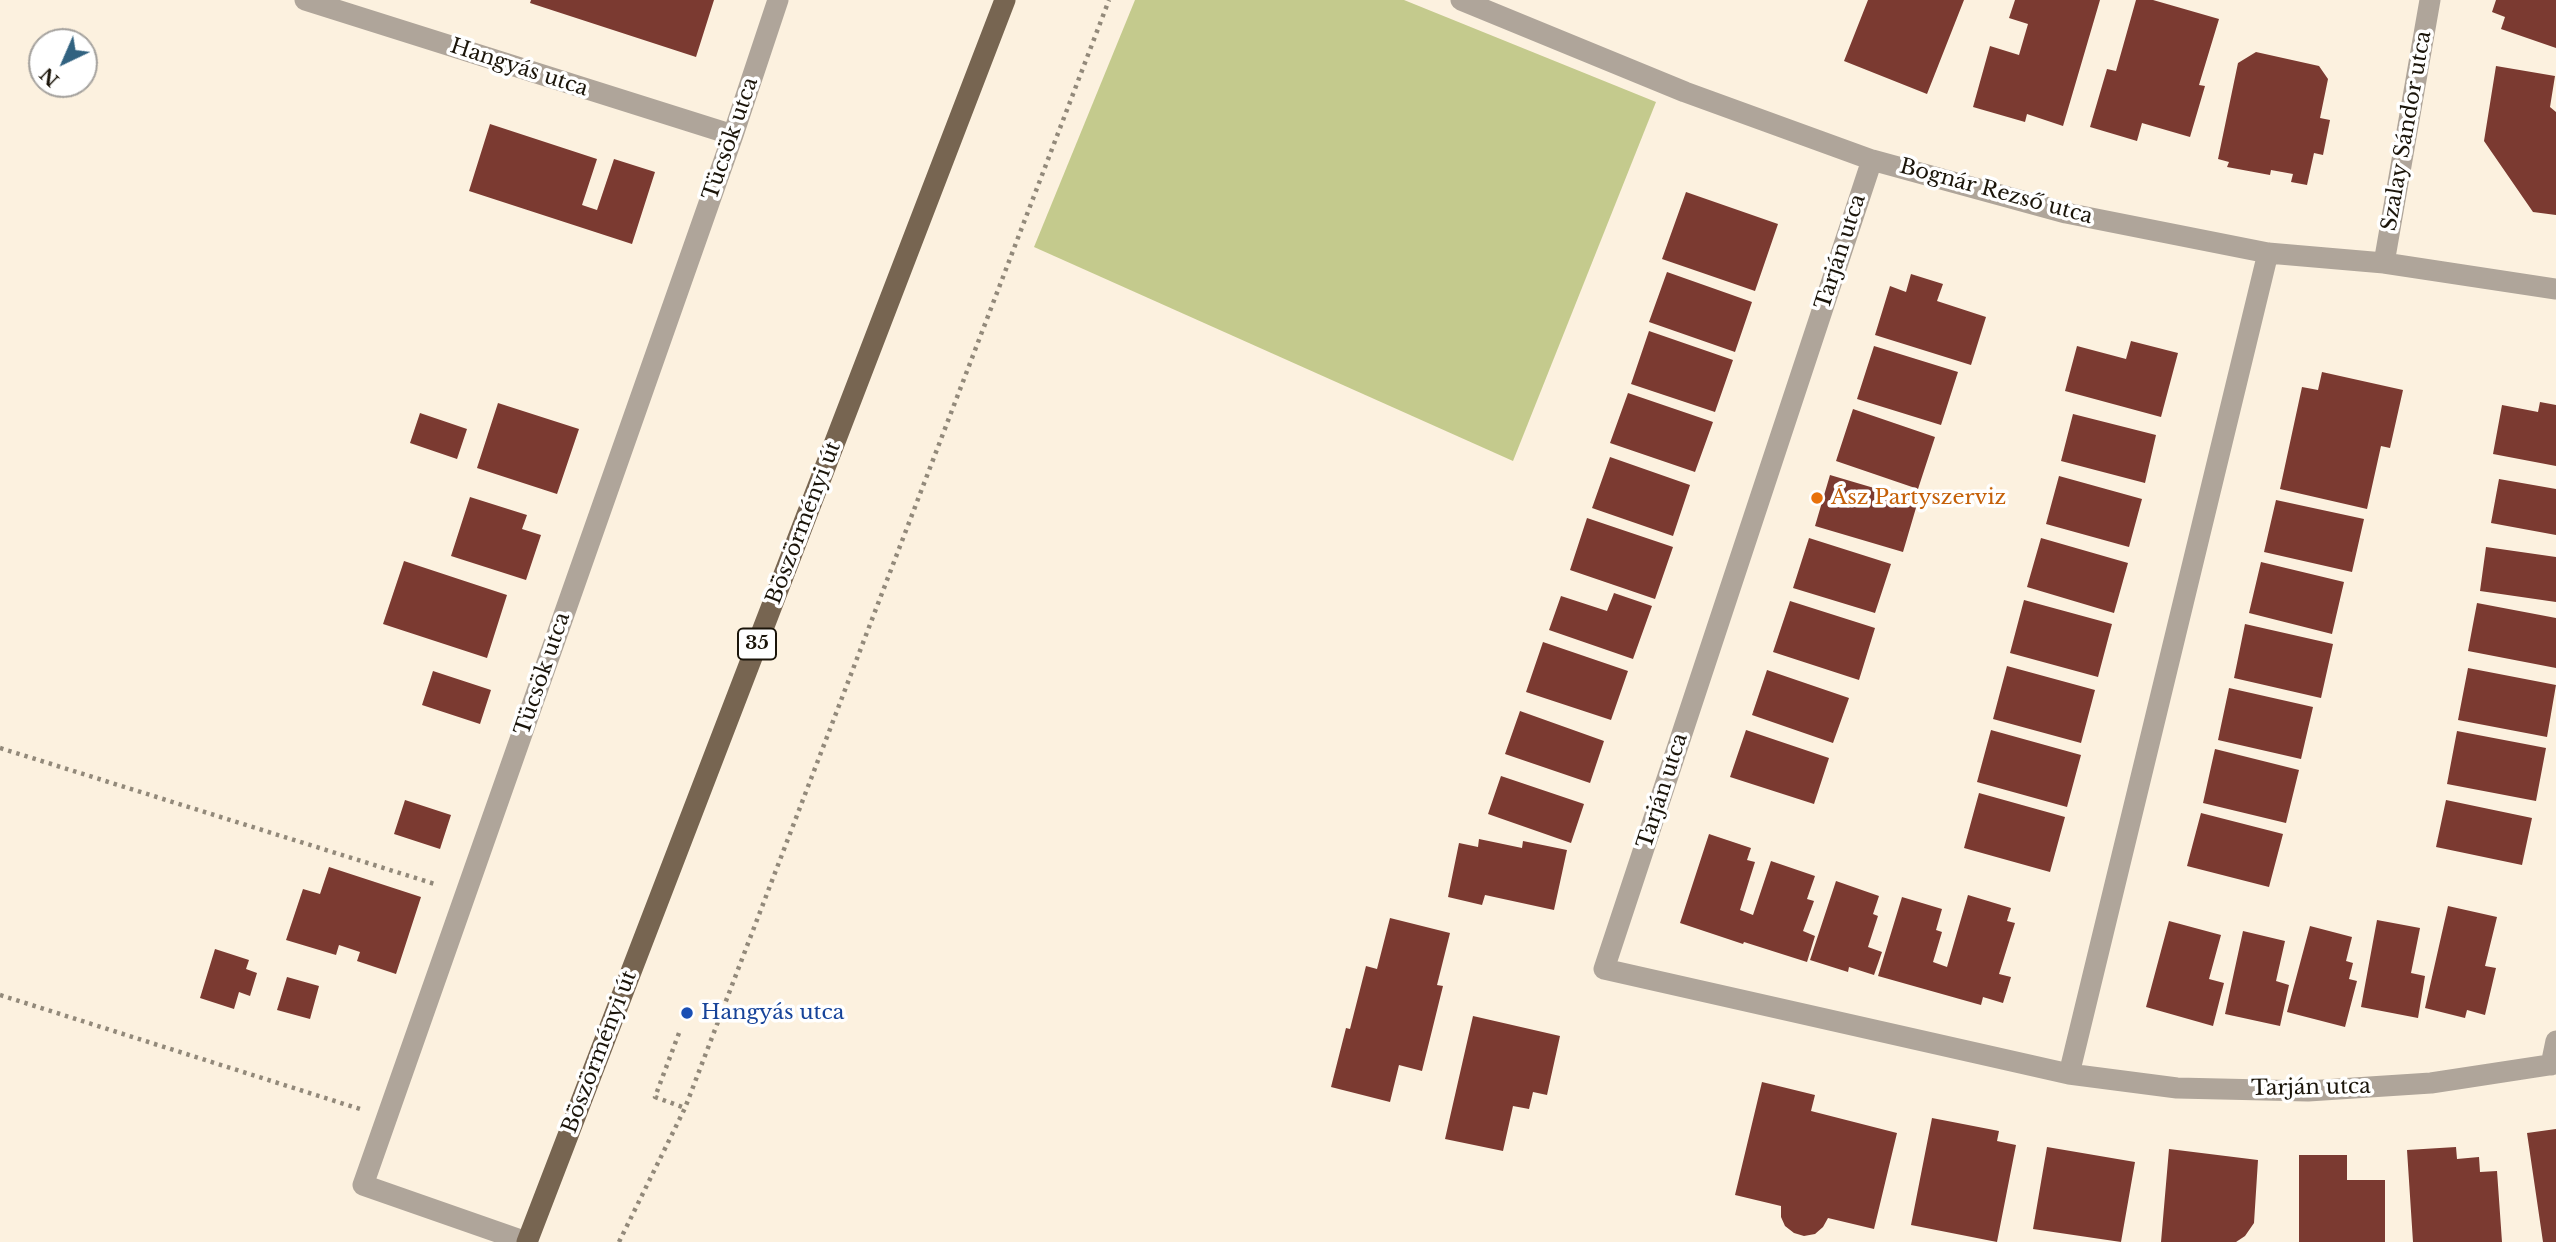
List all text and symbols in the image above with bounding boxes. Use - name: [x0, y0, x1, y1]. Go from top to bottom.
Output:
- north arrow: [28, 28, 98, 98]
- street label: Szalay Sándor utca: [2377, 29, 2437, 233]
- street label: Hangyás utca: [447, 34, 591, 102]
- text: N: [35, 63, 64, 92]
- street label: Tücsök utca: [698, 74, 764, 204]
- street label: Bognár Rezső utca: [1897, 154, 2095, 230]
- street label: Tarján utca: [1811, 191, 1871, 313]
- street label: Böszörményi út: [761, 438, 847, 608]
- place label: Ász Partyszerviz: [1831, 485, 2006, 511]
- marker: Ász Partyszerviz: [1809, 490, 1825, 506]
- street label: Tücsök utca: [510, 609, 576, 739]
- road number: 35: [738, 628, 776, 660]
- street label: Tarján utca: [1633, 730, 1693, 852]
- street label: Böszörményi út: [557, 967, 643, 1137]
- place label: Hangyás utca: [701, 1000, 844, 1026]
- marker: Hangyás utca: [679, 1005, 695, 1021]
- street label: Tarján utca: [2251, 1074, 2371, 1102]

